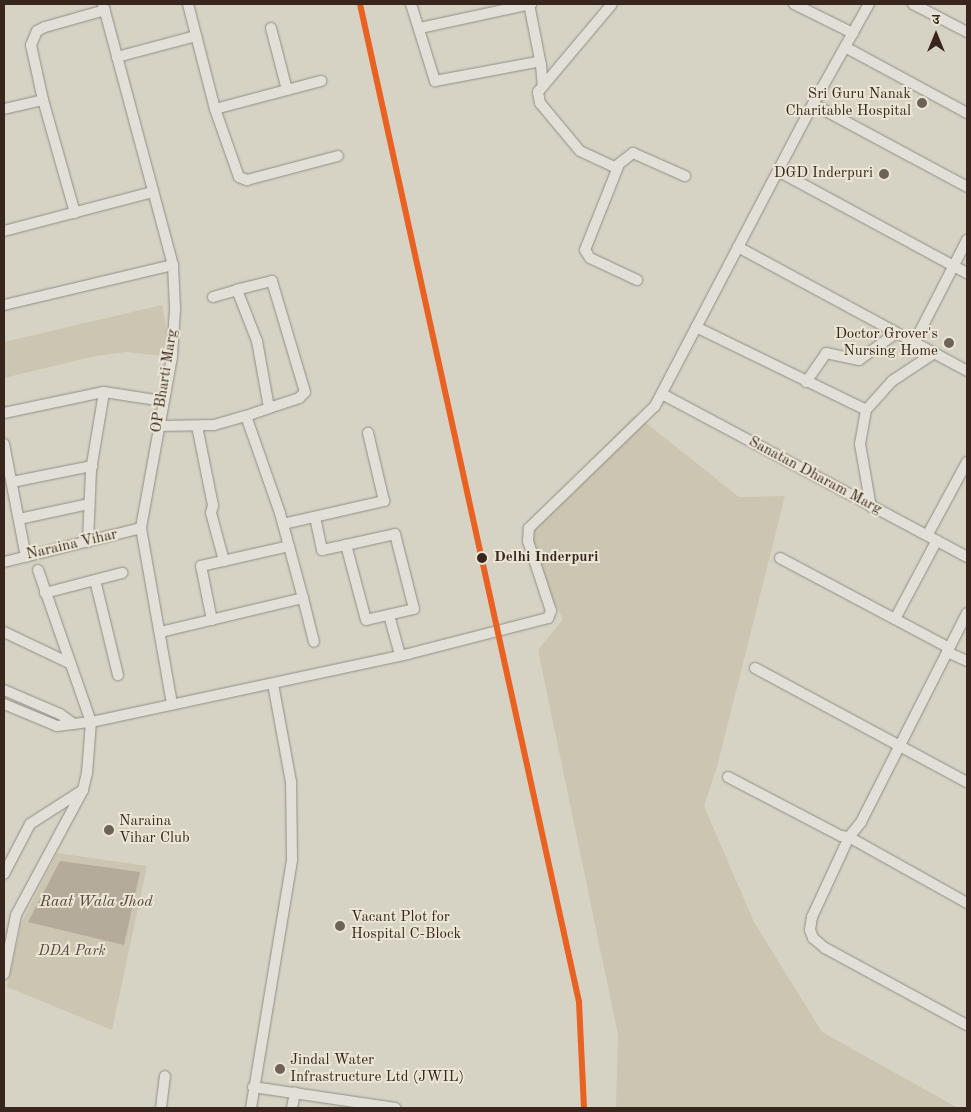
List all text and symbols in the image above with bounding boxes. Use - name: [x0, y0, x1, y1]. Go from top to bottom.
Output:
- north arrow: [911, 10, 961, 60]
- text: उ: [932, 13, 940, 27]
- place label: Sri Guru Nanak Charitable Hospital: [785, 85, 911, 120]
- marker: Sri Guru Nanak Charitable Hospital: [915, 96, 929, 110]
- place label: DGD Inderpuri: [774, 165, 873, 183]
- marker: DGD Inderpuri: [877, 167, 891, 181]
- place label: Doctor Grover's Nursing Home: [835, 325, 938, 360]
- street label: OP Bharti Marg: [148, 328, 182, 434]
- marker: Doctor Grover's Nursing Home: [942, 336, 956, 350]
- street label: Sanatan Dharam Marg: [745, 433, 885, 519]
- street label: Naraina Vihar: [25, 526, 119, 564]
- place label: Delhi Inderpuri: [494, 549, 598, 567]
- marker: Delhi Inderpuri: [474, 550, 490, 566]
- place label: Naraina Vihar Club: [119, 812, 190, 847]
- marker: Naraina Vihar Club: [103, 824, 115, 836]
- water label: Raat Wala Jhod: [39, 892, 153, 912]
- place label: Vacant Plot for Hospital C-Block: [351, 908, 461, 943]
- marker: Vacant Plot for Hospital C-Block: [333, 919, 347, 933]
- park label: DDA Park: [38, 943, 106, 961]
- place label: Jindal Water Infrastructure Ltd (JWIL): [290, 1051, 464, 1086]
- marker: Jindal Water Infrastructure Ltd (JWIL): [274, 1063, 286, 1075]

